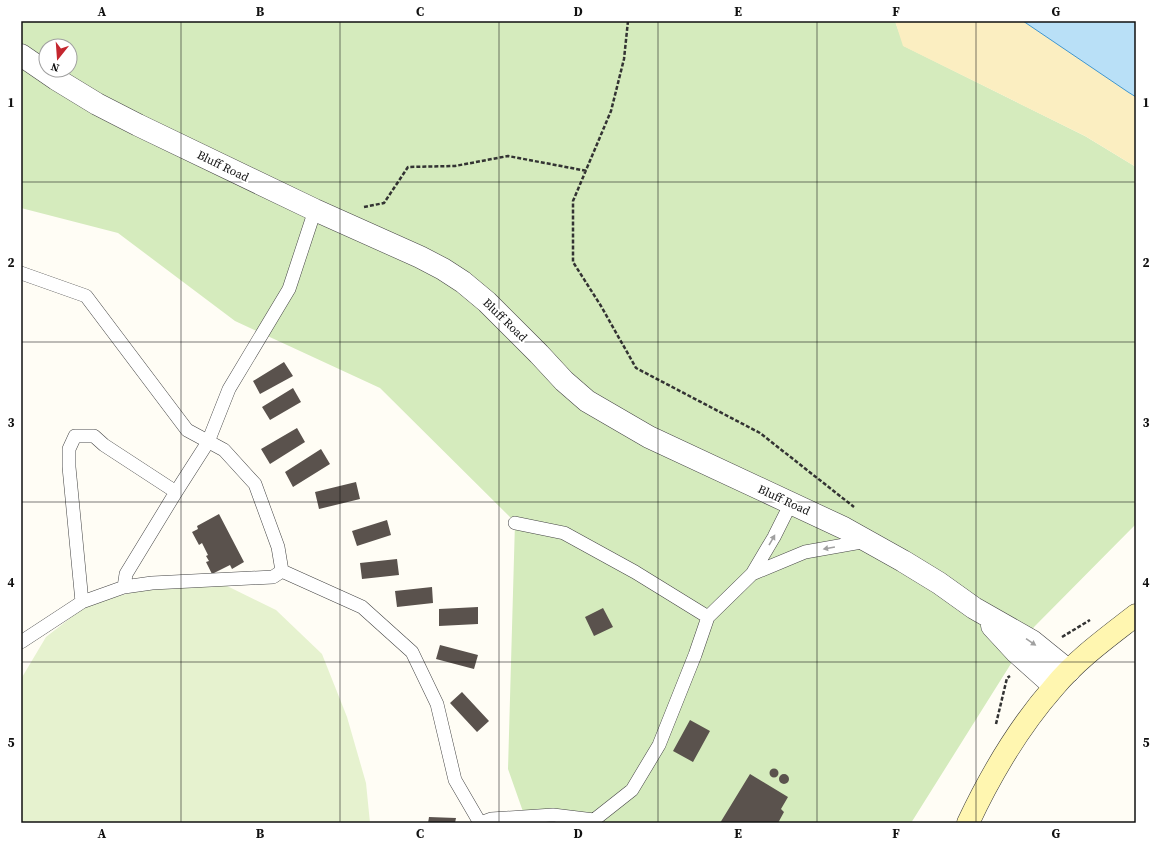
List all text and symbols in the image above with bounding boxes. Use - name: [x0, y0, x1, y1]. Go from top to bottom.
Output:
- text: A: [98, 3, 107, 20]
- text: B: [256, 3, 265, 20]
- text: C: [416, 3, 424, 20]
- text: D: [573, 3, 583, 20]
- text: E: [734, 3, 742, 20]
- text: F: [892, 3, 900, 20]
- text: G: [1052, 3, 1061, 20]
- north arrow: [38, 38, 78, 78]
- text: N: [49, 59, 61, 75]
- text: 1: [7, 94, 15, 111]
- text: 1: [1142, 94, 1150, 111]
- street label: Bluff Road: [194, 147, 252, 185]
- text: 2: [7, 254, 15, 271]
- text: 2: [1142, 254, 1150, 271]
- street label: Bluff Road: [479, 295, 531, 345]
- text: 3: [7, 414, 15, 431]
- text: 3: [1142, 414, 1150, 431]
- street label: Bluff Road: [755, 481, 813, 519]
- one-way arrow: [769, 535, 776, 546]
- one-way arrow: [823, 545, 835, 551]
- text: 4: [7, 574, 15, 591]
- text: 4: [1142, 574, 1150, 591]
- one-way arrow: [1026, 638, 1037, 646]
- text: 5: [7, 734, 15, 751]
- text: 5: [1142, 734, 1150, 751]
- text: A: [98, 825, 107, 842]
- text: B: [256, 825, 265, 842]
- text: C: [416, 825, 424, 842]
- text: D: [573, 825, 583, 842]
- text: E: [734, 825, 742, 842]
- text: F: [892, 825, 900, 842]
- text: G: [1052, 825, 1061, 842]

